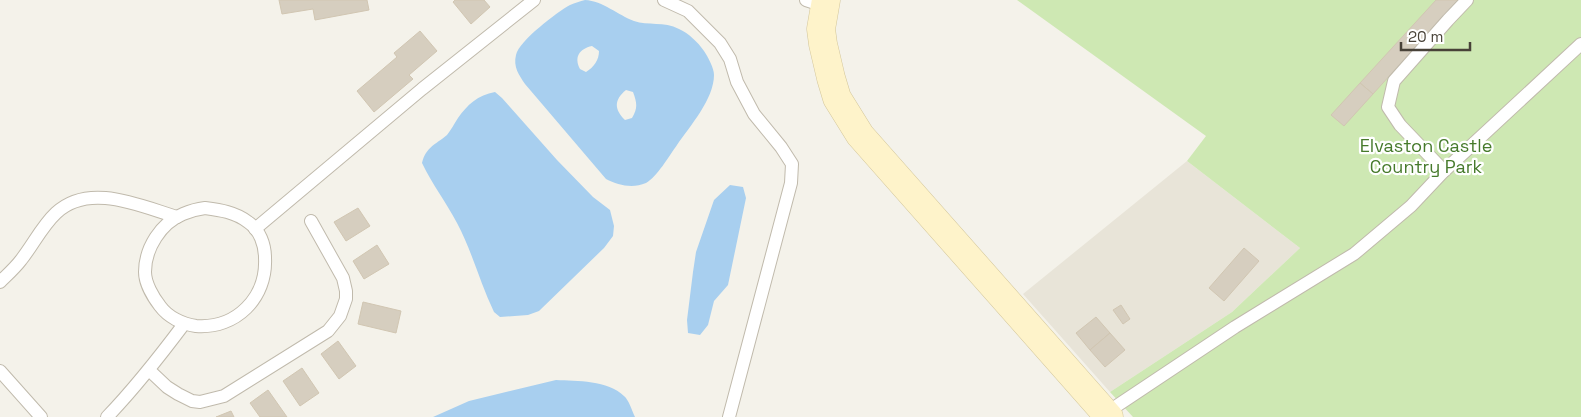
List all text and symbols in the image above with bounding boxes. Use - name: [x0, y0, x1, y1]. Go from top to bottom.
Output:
- scale bar: [1401, 20, 1470, 52]
- text: 20 m: [1408, 27, 1443, 46]
- park label: Elvaston Castle Country Park: [1360, 134, 1492, 178]

